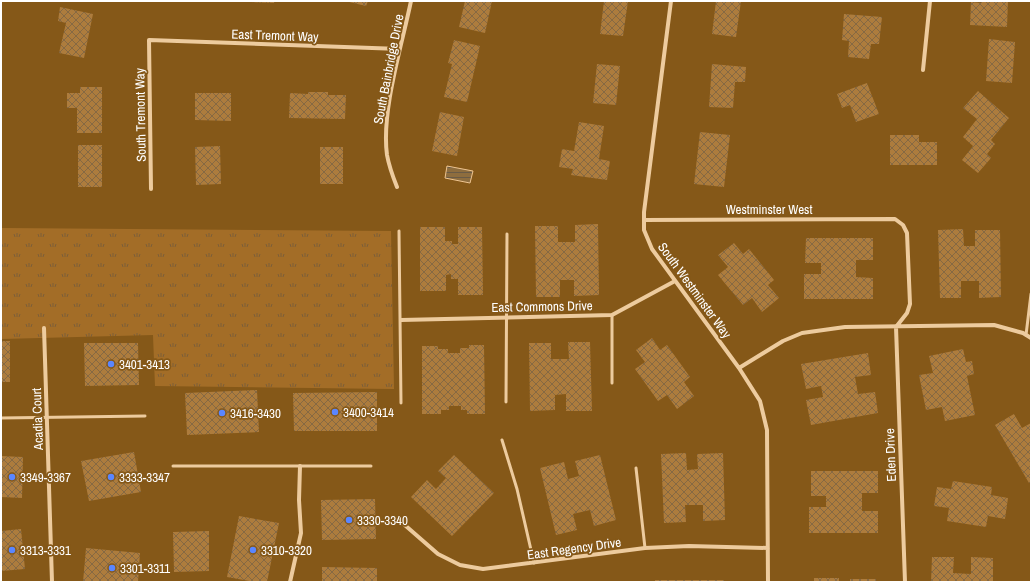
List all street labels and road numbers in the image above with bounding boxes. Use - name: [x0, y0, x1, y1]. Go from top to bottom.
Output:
- street label: South Bainbridge Drive: [370, 13, 407, 125]
- street label: East Tremont Way: [231, 25, 320, 46]
- street label: South Tremont Way: [131, 67, 150, 162]
- street label: Westminster West: [726, 201, 812, 218]
- street label: South Westminster Way: [654, 239, 735, 342]
- street label: East Commons Drive: [491, 297, 593, 316]
- street label: Acadia Court: [28, 388, 47, 451]
- street label: Eden Drive: [881, 428, 900, 482]
- street label: East Regency Drive: [526, 533, 622, 564]

